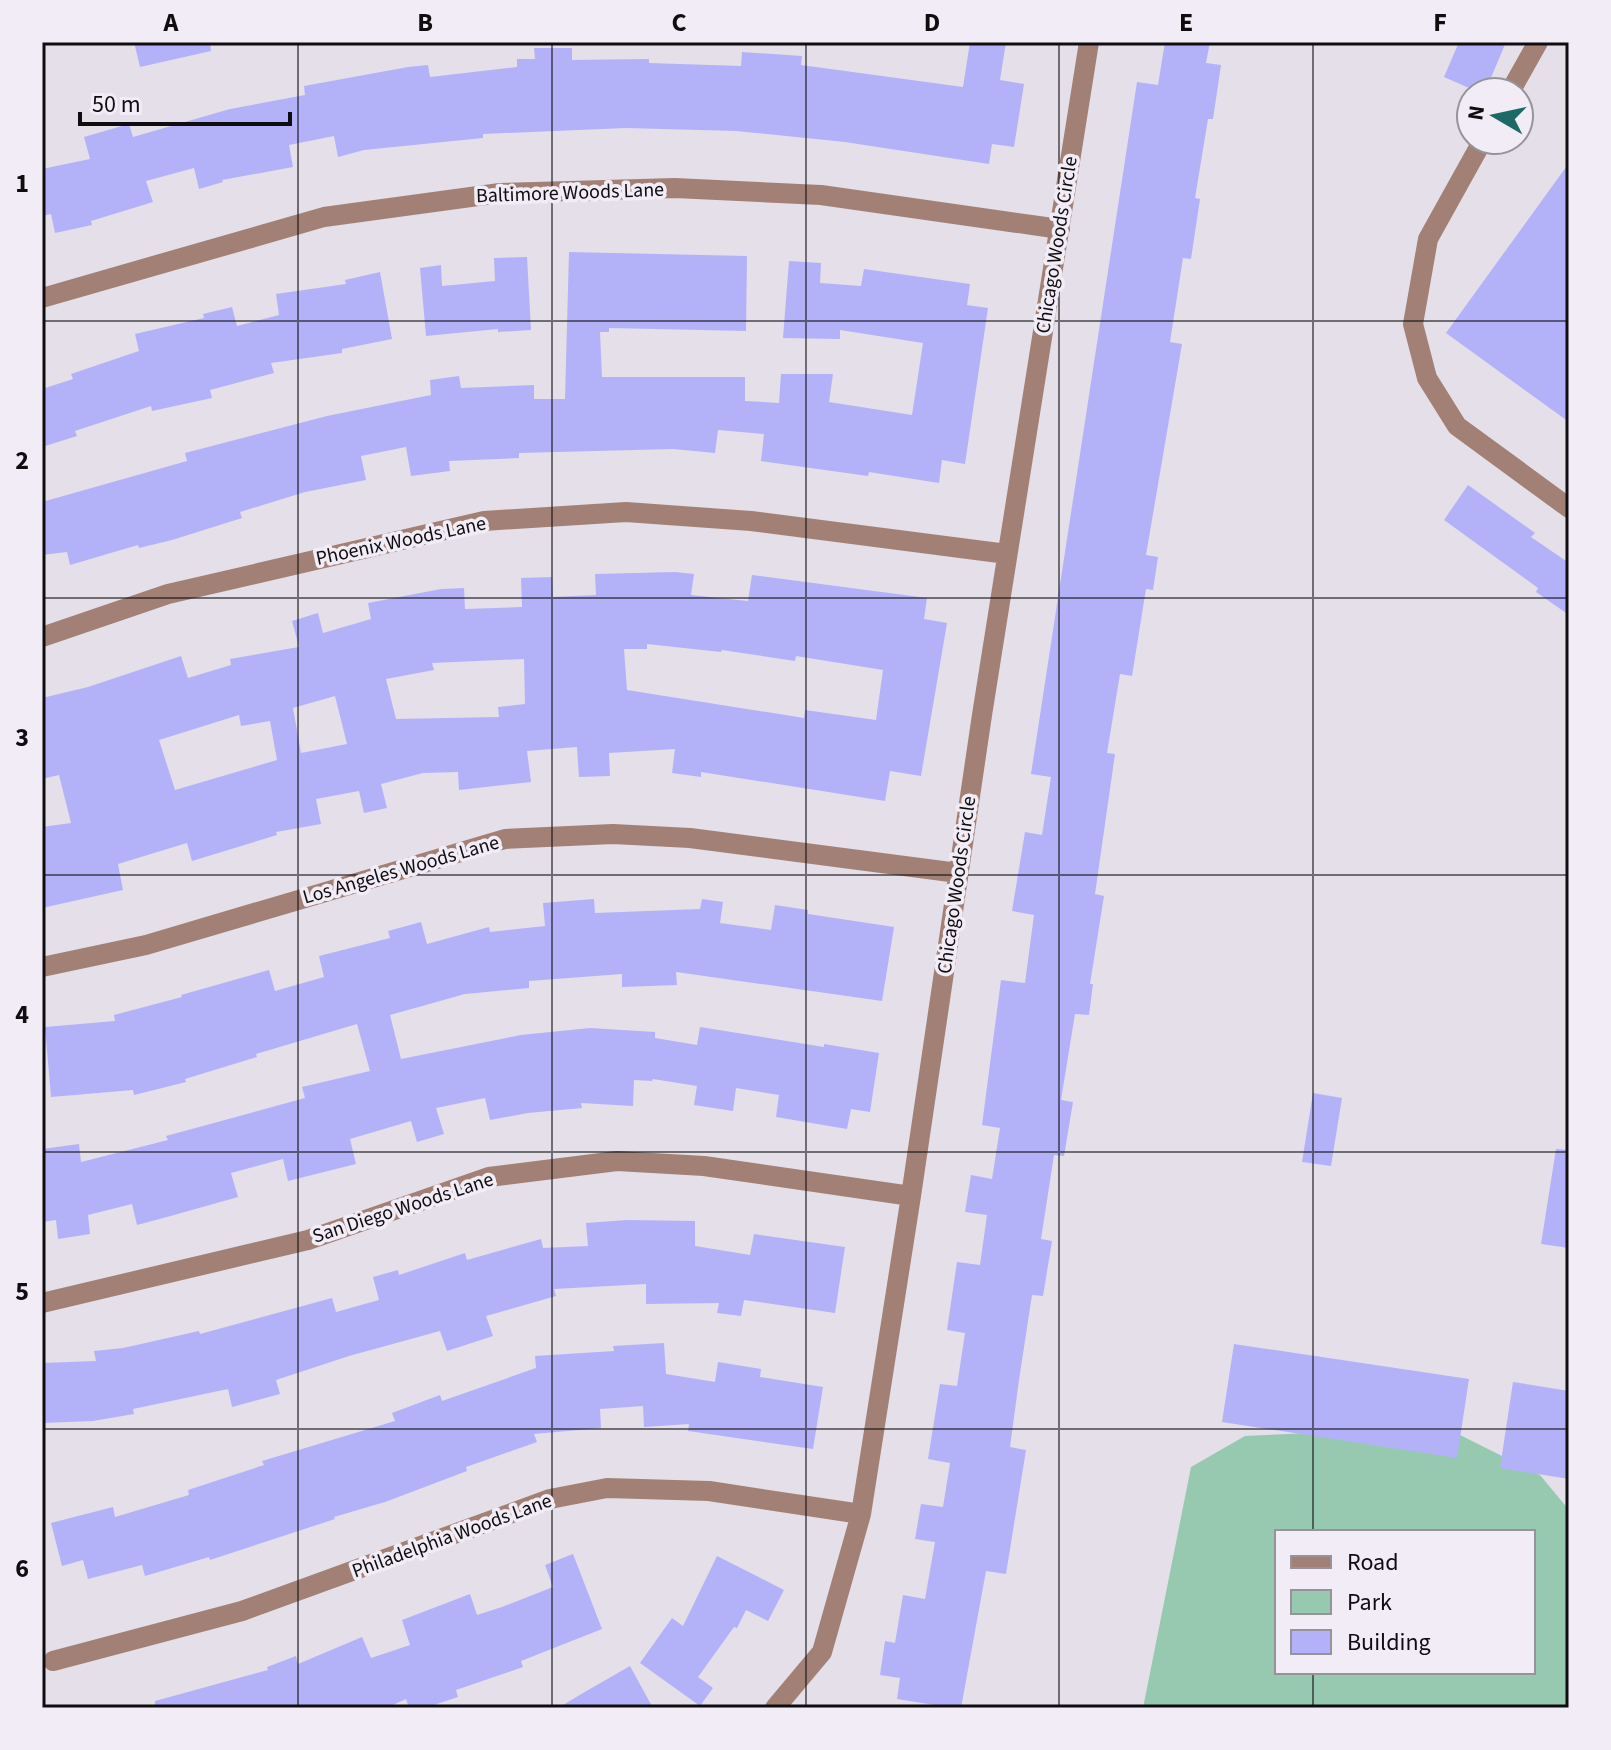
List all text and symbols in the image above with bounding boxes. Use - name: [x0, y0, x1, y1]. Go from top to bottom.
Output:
- text: A: [163, 4, 180, 41]
- text: B: [417, 4, 433, 41]
- text: C: [671, 4, 687, 41]
- text: D: [924, 4, 940, 41]
- text: E: [1179, 4, 1193, 41]
- text: F: [1433, 4, 1447, 41]
- scale bar: [80, 76, 290, 126]
- north arrow: [1455, 76, 1535, 156]
- text: 50 m: [92, 87, 141, 122]
- text: N: [1459, 103, 1493, 123]
- street label: Chicago Woods Circle: [1029, 154, 1085, 336]
- text: 1: [15, 165, 29, 202]
- street label: Baltimore Woods Lane: [475, 176, 665, 210]
- text: 2: [15, 442, 29, 479]
- street label: Phoenix Woods Lane: [313, 509, 489, 573]
- text: 3: [15, 719, 29, 756]
- street label: Chicago Woods Circle: [931, 794, 983, 976]
- street label: Los Angeles Woods Lane: [300, 829, 503, 911]
- text: 4: [15, 996, 29, 1033]
- street label: San Diego Woods Lane: [309, 1165, 497, 1250]
- text: 5: [15, 1273, 29, 1310]
- street label: Philadelphia Woods Lane: [348, 1487, 556, 1585]
- legend: [1275, 1530, 1535, 1674]
- text: Road: [1347, 1545, 1399, 1580]
- text: 6: [15, 1550, 29, 1587]
- text: Park: [1347, 1585, 1392, 1620]
- text: Building: [1347, 1625, 1431, 1660]

